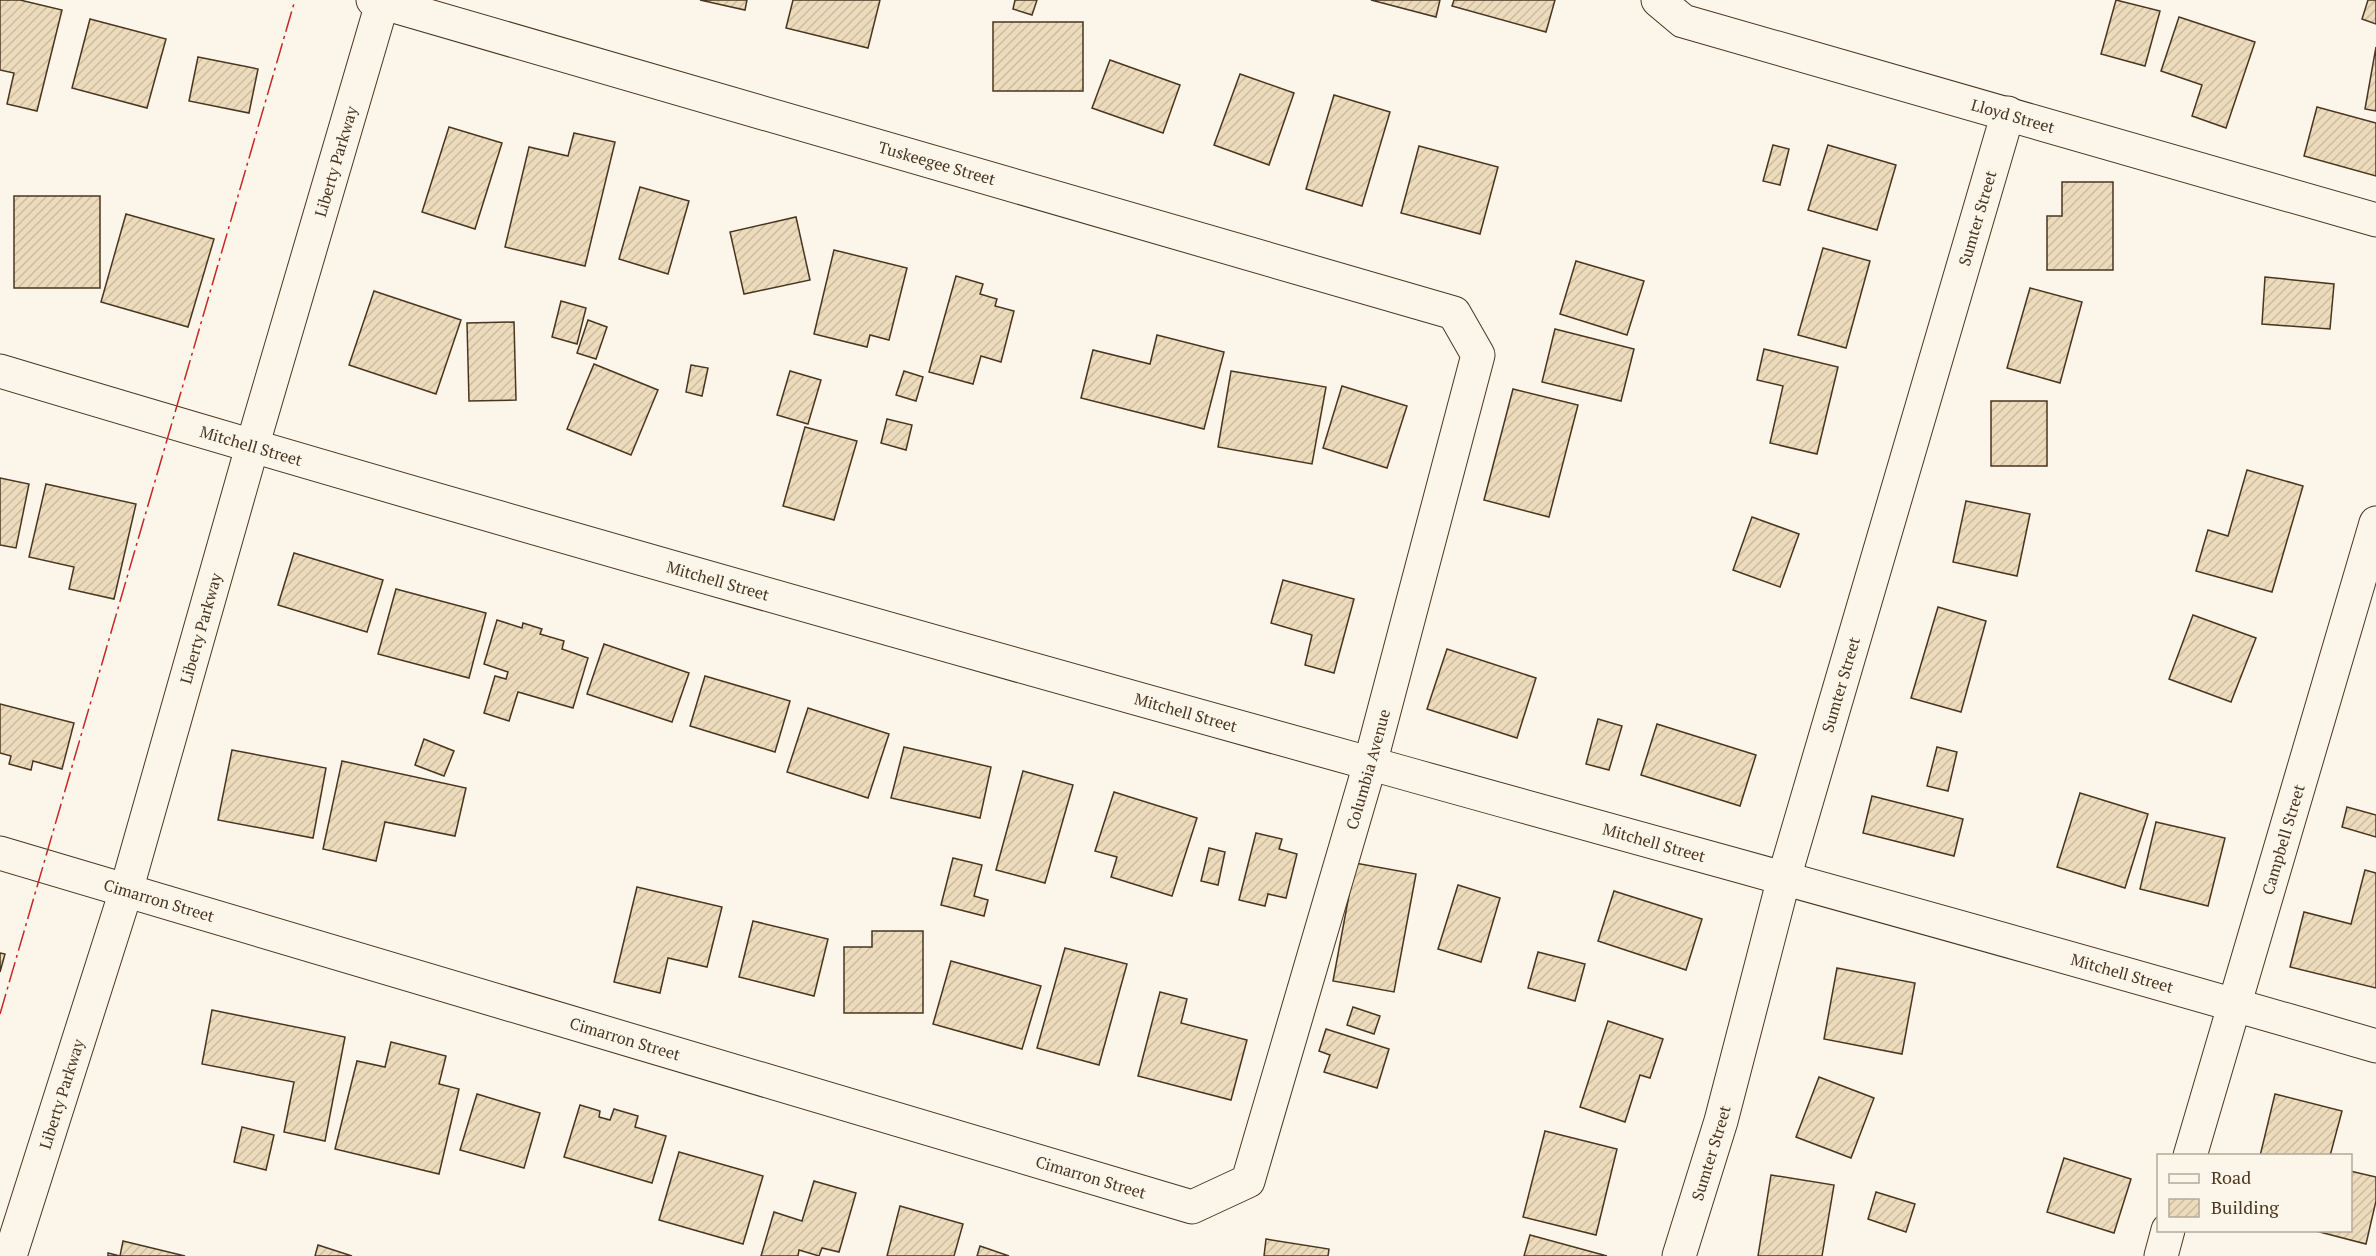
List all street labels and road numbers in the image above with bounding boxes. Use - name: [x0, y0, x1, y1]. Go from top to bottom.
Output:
- street label: Lloyd Street: [1969, 93, 2057, 138]
- street label: Liberty Parkway: [309, 103, 363, 219]
- street label: Tuskeegee Street: [876, 136, 998, 190]
- street label: Sumter Street: [1953, 168, 2002, 268]
- street label: Mitchell Street: [197, 420, 305, 471]
- street label: Mitchell Street: [664, 556, 772, 606]
- street label: Liberty Parkway: [174, 569, 227, 686]
- street label: Sumter Street: [1816, 634, 1865, 735]
- street label: Mitchell Street: [1132, 687, 1240, 737]
- street label: Columbia Avenue: [1340, 707, 1395, 832]
- street label: Campbell Street: [2256, 781, 2310, 897]
- street label: Mitchell Street: [1600, 818, 1708, 867]
- street label: Cimarron Street: [101, 873, 217, 927]
- street label: Mitchell Street: [2068, 948, 2176, 998]
- street label: Cimarron Street: [567, 1012, 683, 1065]
- street label: Liberty Parkway: [34, 1035, 90, 1152]
- street label: Sumter Street: [1686, 1103, 1736, 1203]
- street label: Cimarron Street: [1033, 1150, 1149, 1204]

